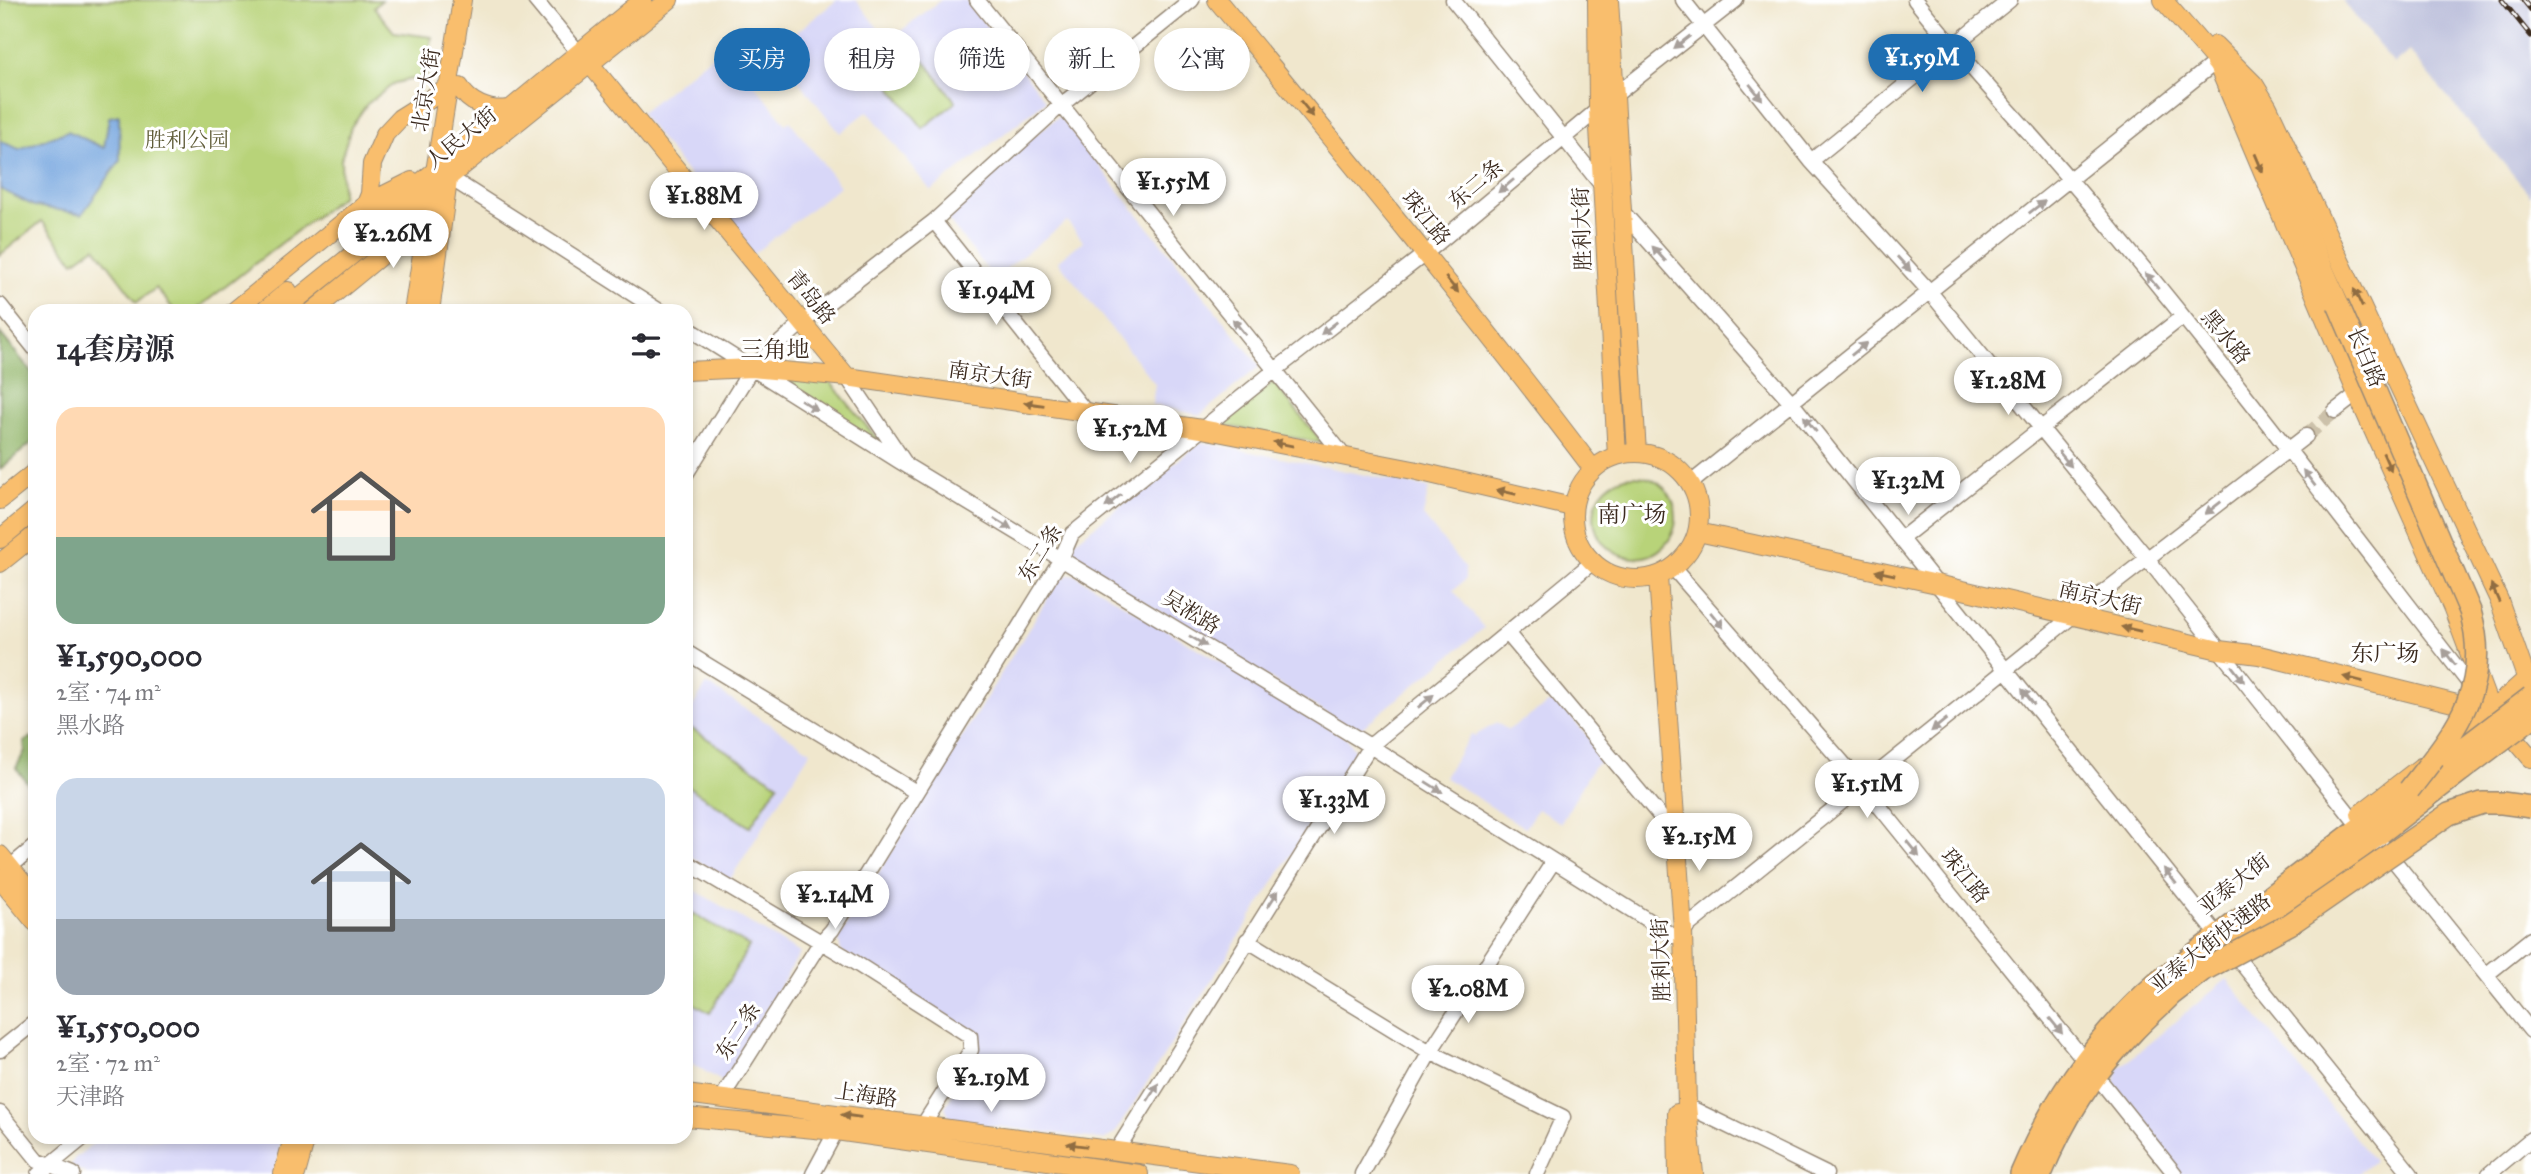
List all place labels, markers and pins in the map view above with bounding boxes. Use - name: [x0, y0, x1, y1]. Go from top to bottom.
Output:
- pin: ¥1.59M: [1865, 34, 1979, 94]
- pin: ¥1.55M: [1116, 158, 1230, 218]
- pin: ¥1.88M: [647, 173, 761, 232]
- pin: ¥2.26M: [336, 210, 450, 270]
- pin: ¥1.94M: [939, 268, 1053, 327]
- pin: ¥1.28M: [1951, 358, 2065, 417]
- pin: ¥1.52M: [1073, 406, 1187, 465]
- pin: ¥1.32M: [1851, 458, 1965, 517]
- pin: ¥1.51M: [1810, 760, 1924, 820]
- pin: ¥1.33M: [1277, 776, 1391, 836]
- pin: ¥2.15M: [1642, 814, 1756, 873]
- pin: ¥2.14M: [778, 872, 892, 931]
- pin: ¥2.08M: [1411, 965, 1525, 1025]
- pin: ¥2.19M: [934, 1054, 1048, 1114]

